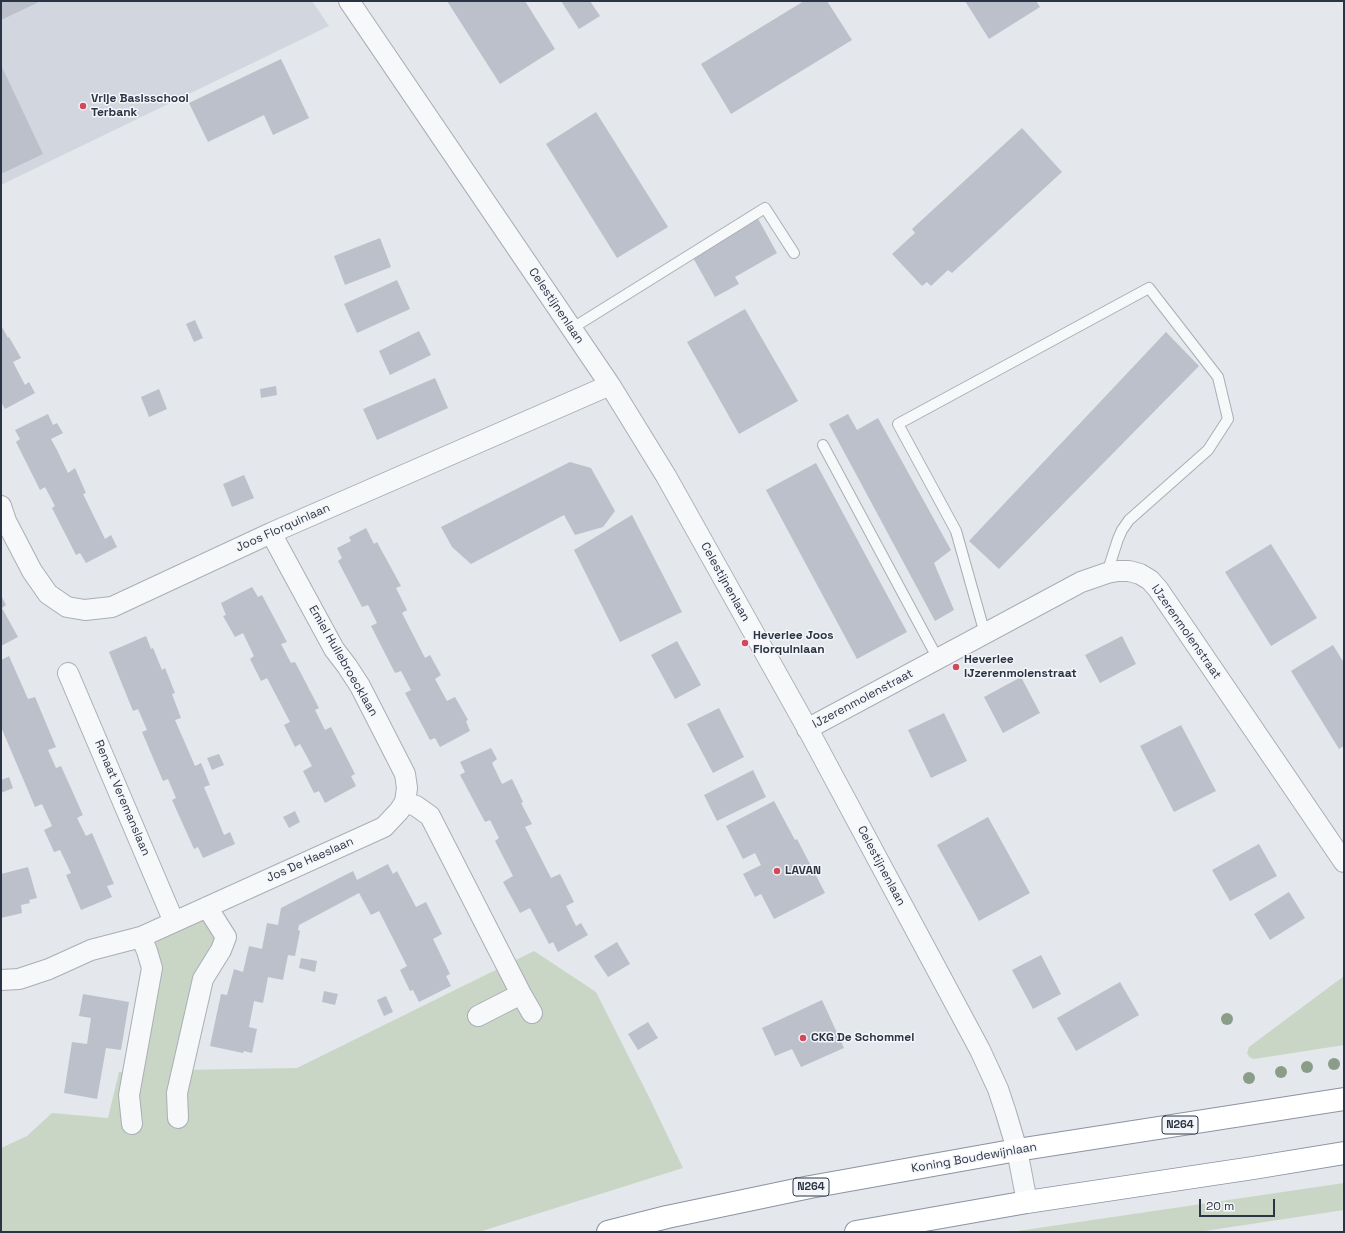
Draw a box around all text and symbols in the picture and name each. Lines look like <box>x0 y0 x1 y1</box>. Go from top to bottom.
place label: Vrije Basisschool Terbank <box>91 92 189 120</box>
marker: Vrije Basisschool Terbank <box>78 101 88 111</box>
street label: Celestijnenlaan <box>525 265 587 347</box>
street label: Joos Florquinlaan <box>234 501 332 555</box>
street label: Celestijnenlaan <box>697 540 753 624</box>
street label: IJzerenmolenstraat <box>1148 582 1224 682</box>
street label: Emiel Hullebroecklaan <box>305 603 381 719</box>
place label: Heverlee Joos Florquinlaan <box>753 629 834 657</box>
marker: Heverlee Joos Florquinlaan <box>740 638 750 648</box>
place label: Heverlee IJzerenmolenstraat <box>964 653 1077 681</box>
marker: Heverlee IJzerenmolenstraat <box>951 662 961 672</box>
street label: IJzerenmolenstraat <box>810 666 916 732</box>
street label: Renaat Veremanslaan <box>91 738 153 858</box>
street label: Celestijnenlaan <box>854 824 908 908</box>
street label: Jos De Haeslaan <box>264 834 356 886</box>
place label: LAVAN <box>785 864 821 878</box>
marker: LAVAN <box>772 866 782 876</box>
place label: CKG De Schommel <box>811 1031 914 1045</box>
marker: CKG De Schommel <box>798 1033 808 1043</box>
road number: N264 <box>1162 1116 1198 1134</box>
street label: Koning Boudewijnlaan <box>910 1140 1038 1176</box>
road number: N264 <box>793 1178 829 1196</box>
scale bar <box>1201 1191 1277 1217</box>
text: 20 m <box>1206 1198 1234 1214</box>

